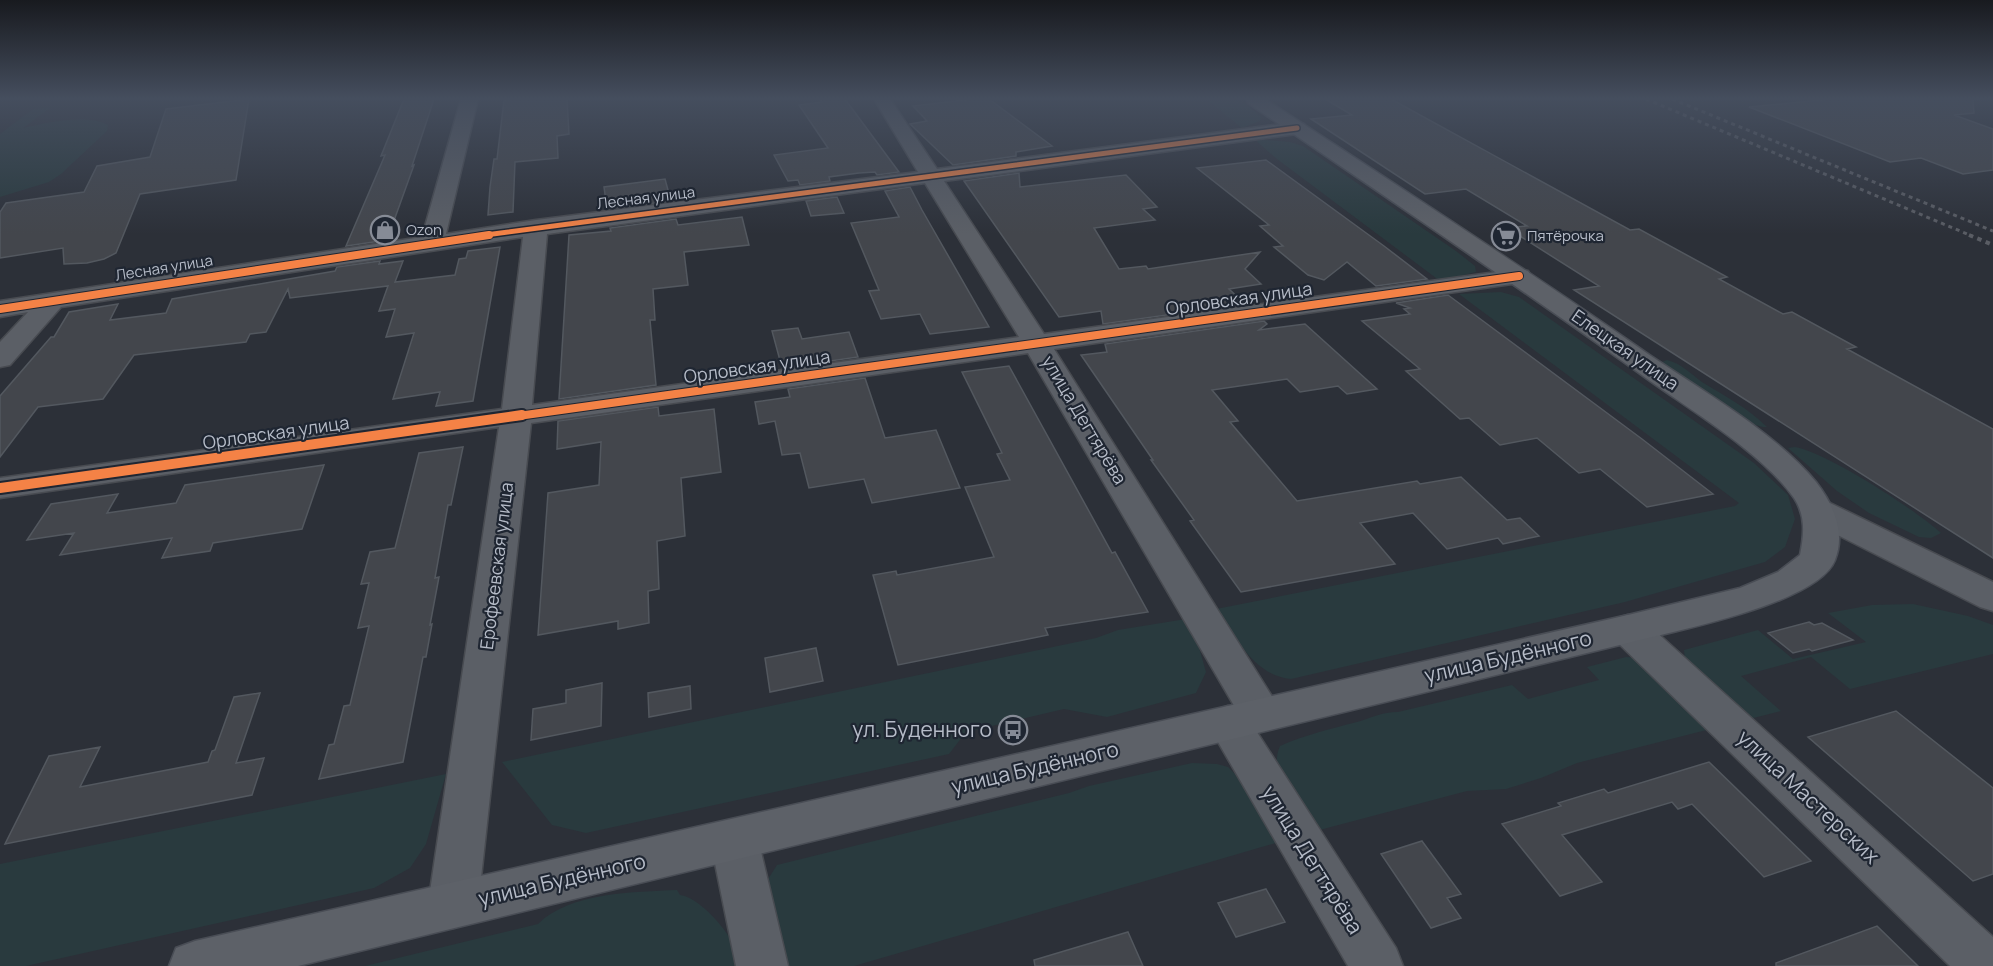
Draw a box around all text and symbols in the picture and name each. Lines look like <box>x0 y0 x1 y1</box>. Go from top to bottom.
street label: Лесная улица <box>596 181 696 214</box>
shop icon: Ozon <box>369 214 401 246</box>
place label: Ozon <box>406 219 442 240</box>
supermarket icon: Пятёрочка <box>1490 220 1522 252</box>
place label: Пятёрочка <box>1527 225 1604 246</box>
street label: Лесная улица <box>114 249 214 286</box>
street label: Орловская улица <box>1164 276 1314 320</box>
street label: Елецкая улица <box>1567 303 1684 395</box>
street label: Орловская улица <box>682 344 832 388</box>
street label: улица Дегтярёва <box>1037 351 1133 488</box>
street label: Орловская улица <box>201 410 351 454</box>
street label: Ерофеевская улица <box>474 481 518 651</box>
street label: улица Будённого <box>1421 623 1594 689</box>
bus stop icon: ул. Буденного <box>997 714 1029 746</box>
place label: ул. Буденного <box>852 715 992 743</box>
street label: улица Мастерских <box>1732 723 1886 869</box>
street label: улица Будённого <box>948 734 1121 800</box>
street label: улица Дегтярёва <box>1256 780 1370 939</box>
street label: улица Будённого <box>475 846 648 912</box>

